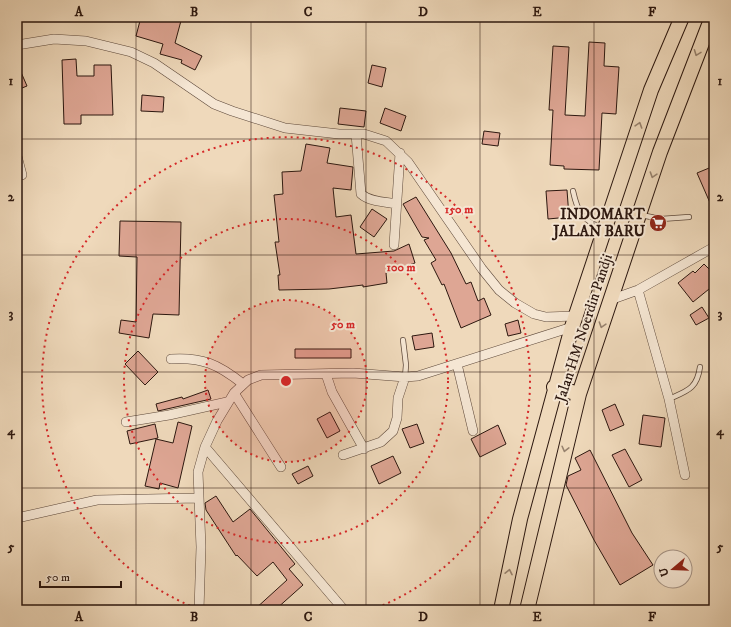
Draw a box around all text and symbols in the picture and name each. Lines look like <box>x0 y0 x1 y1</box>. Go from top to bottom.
text: A <box>74 4 84 20</box>
text: B <box>190 4 198 20</box>
text: C <box>304 4 313 20</box>
text: D <box>418 4 428 20</box>
text: E <box>532 4 542 20</box>
text: F <box>648 4 657 20</box>
one-way arrow <box>693 49 701 56</box>
text: 1 <box>9 73 14 89</box>
text: 1 <box>718 73 723 89</box>
one-way arrow <box>635 122 643 129</box>
one-way arrow <box>649 172 657 179</box>
text: 2 <box>8 189 15 205</box>
text: 2 <box>717 189 724 205</box>
text: 150 m <box>445 202 473 217</box>
place label: INDOMART JALAN BARU <box>551 205 646 241</box>
supermarket icon: INDOMART JALAN BARU <box>648 213 668 233</box>
street label: Jalan HM Noerdin Pandji <box>550 251 617 406</box>
text: 100 m <box>387 260 415 275</box>
text: 3 <box>9 306 14 322</box>
text: 3 <box>718 306 723 322</box>
text: 50 m <box>330 317 355 332</box>
one-way arrow <box>598 321 607 328</box>
centre of rings <box>279 374 293 388</box>
text: 4 <box>6 423 15 440</box>
text: 4 <box>715 423 724 440</box>
one-way arrow <box>561 446 570 453</box>
text: 5 <box>7 539 15 555</box>
text: 5 <box>716 539 724 555</box>
north arrow <box>653 549 693 589</box>
scale bar <box>40 563 121 589</box>
text: U <box>656 565 672 578</box>
one-way arrow <box>504 569 512 575</box>
text: 50 m <box>46 570 70 585</box>
text: A <box>74 609 84 625</box>
text: B <box>190 609 198 625</box>
text: C <box>304 609 313 625</box>
text: D <box>418 609 428 625</box>
text: E <box>532 609 542 625</box>
text: F <box>648 609 657 625</box>

